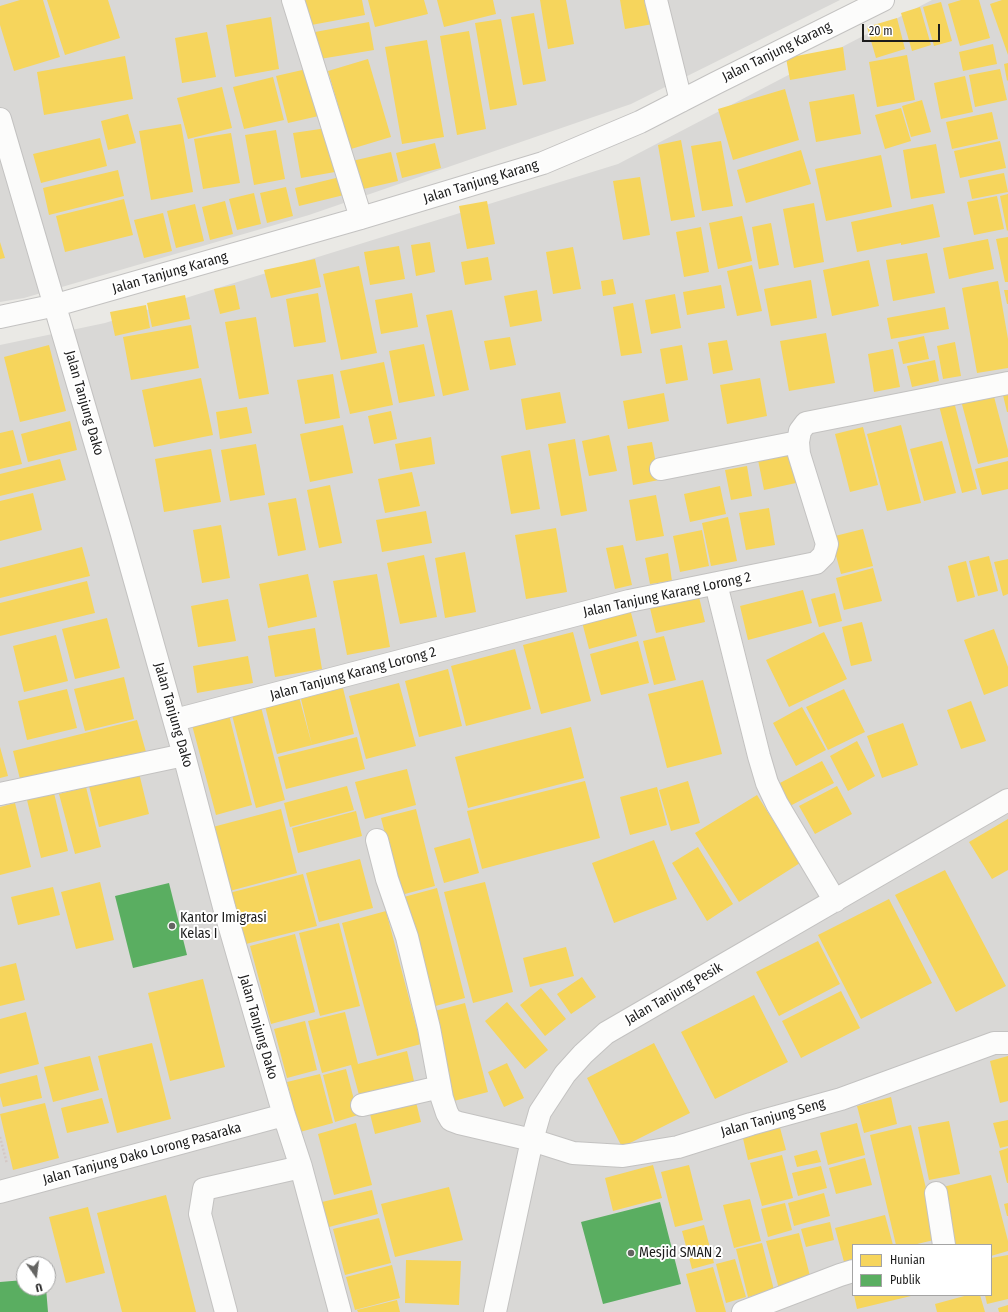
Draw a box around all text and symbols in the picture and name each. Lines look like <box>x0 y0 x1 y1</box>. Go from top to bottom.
scale bar <box>864 16 942 42</box>
street label: Jalan Tanjung Karang <box>720 18 834 86</box>
text: 20 m <box>869 24 893 38</box>
street label: Jalan Tanjung Karang <box>422 157 540 207</box>
street label: Jalan Tanjung Karang <box>110 248 230 298</box>
street label: Jalan Tanjung Dako <box>61 349 107 457</box>
street label: Jalan Tanjung Karang Lorong 2 <box>582 569 752 621</box>
street label: Jalan Tanjung Karang Lorong 2 <box>268 644 438 704</box>
street label: Jalan Tanjung Dako <box>150 661 196 769</box>
place label: Kantor Imigrasi Kelas I <box>180 910 267 942</box>
marker: Kantor Imigrasi Kelas I <box>167 921 177 931</box>
street label: Jalan Tanjung Pesik <box>622 959 726 1029</box>
street label: Jalan Tanjung Dako <box>235 973 281 1081</box>
street label: Jalan Tanjung Seng <box>719 1095 827 1141</box>
street label: Jalan Tanjung Dako Lorong Pasaraka <box>41 1119 243 1189</box>
legend <box>852 1244 992 1296</box>
place label: Mesjid SMAN 2 <box>639 1245 722 1261</box>
marker: Mesjid SMAN 2 <box>626 1248 636 1258</box>
text: Hunian <box>890 1253 925 1267</box>
north arrow <box>16 1256 56 1296</box>
text: Publik <box>890 1273 920 1287</box>
text: U <box>34 1280 43 1294</box>

